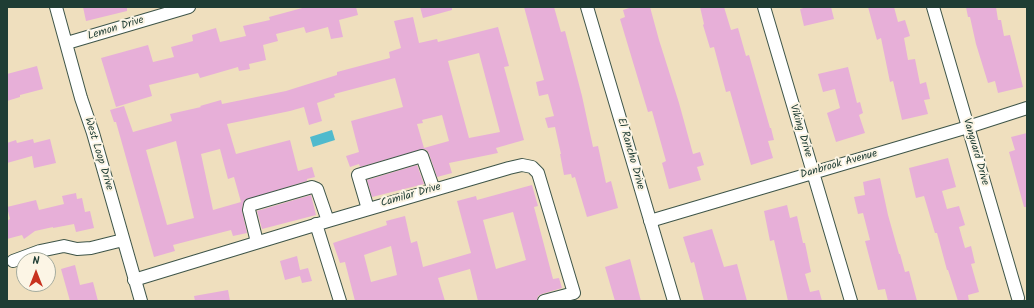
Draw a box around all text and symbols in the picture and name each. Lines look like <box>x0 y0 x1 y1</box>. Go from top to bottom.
street label: Lemon Drive <box>86 14 146 44</box>
street label: Viking Drive <box>786 103 814 159</box>
street label: West Loop Drive <box>81 116 115 192</box>
street label: El Rancho Drive <box>613 117 647 191</box>
street label: Vanguard Drive <box>959 117 991 187</box>
street label: Danbrook Avenue <box>799 148 879 182</box>
street label: Camilar Drive <box>379 181 443 211</box>
north arrow <box>16 252 56 292</box>
text: N <box>33 252 39 270</box>

